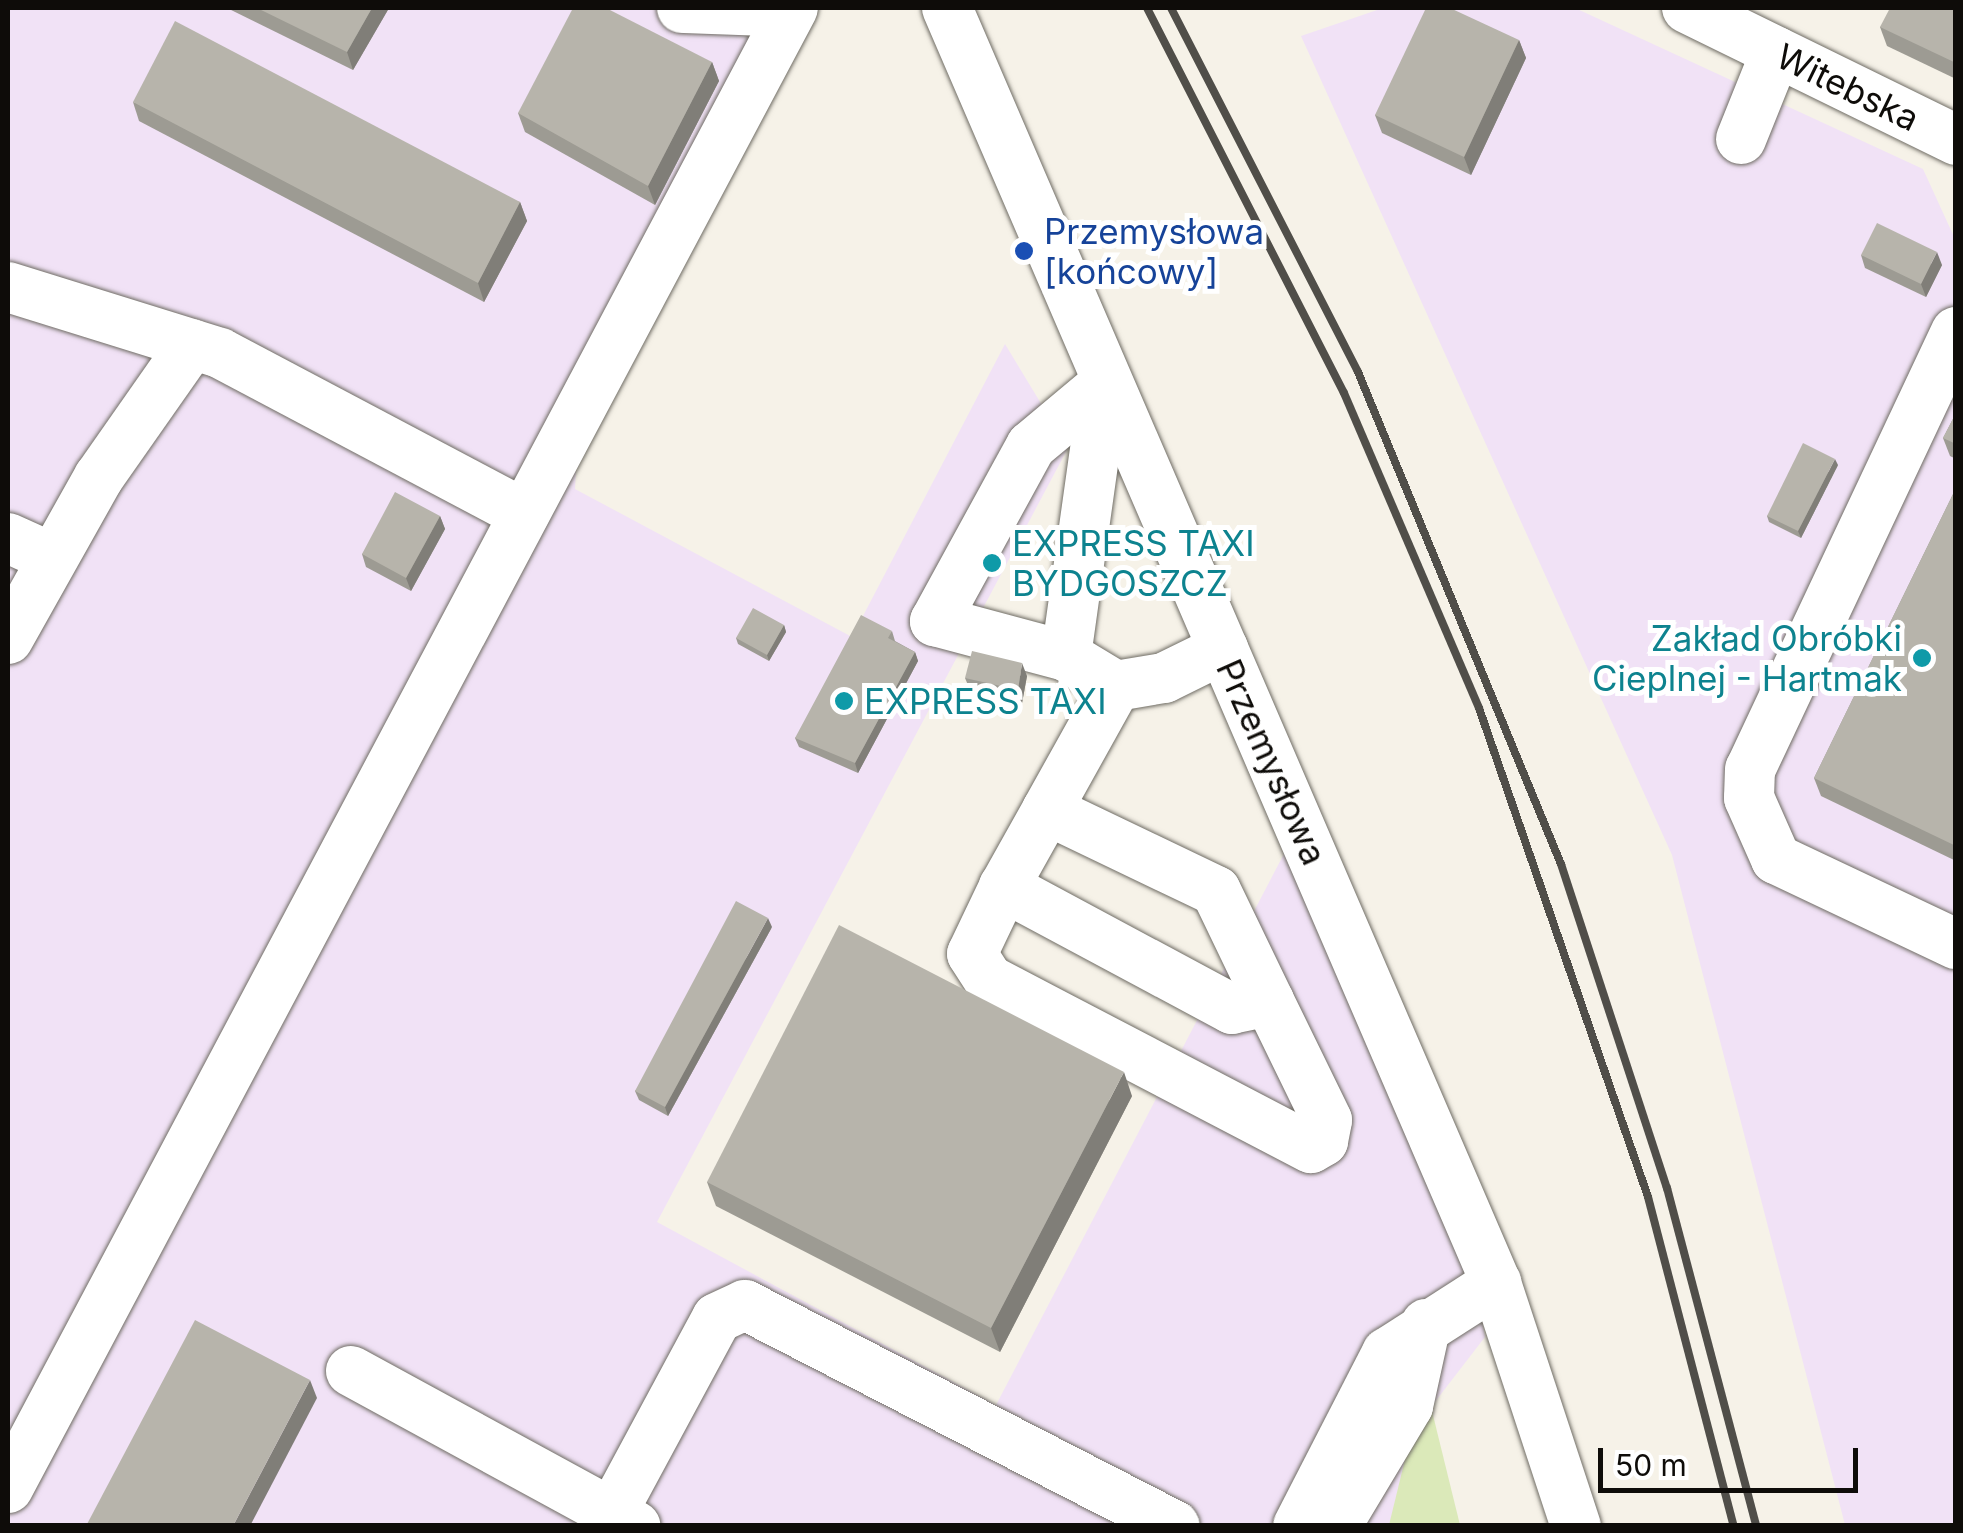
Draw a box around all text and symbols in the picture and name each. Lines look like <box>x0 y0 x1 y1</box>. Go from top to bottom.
street label: Witebska <box>1770 35 1926 139</box>
place label: Przemysłowa [końcowy] <box>1044 210 1264 292</box>
marker: Przemysłowa [końcowy] <box>1013 240 1035 262</box>
place label: EXPRESS TAXI BYDGOSZCZ <box>1012 522 1255 604</box>
marker: EXPRESS TAXI BYDGOSZCZ <box>981 552 1003 574</box>
place label: Zakład Obróbki Cieplnej - Hartmak <box>1592 617 1902 699</box>
marker: Zakład Obróbki Cieplnej - Hartmak <box>1911 647 1933 669</box>
street label: Przemysłowa <box>1208 653 1336 871</box>
place label: EXPRESS TAXI <box>864 680 1107 722</box>
marker: EXPRESS TAXI <box>833 690 855 712</box>
scale bar <box>1603 1428 1863 1490</box>
text: 50 m <box>1615 1447 1687 1483</box>

